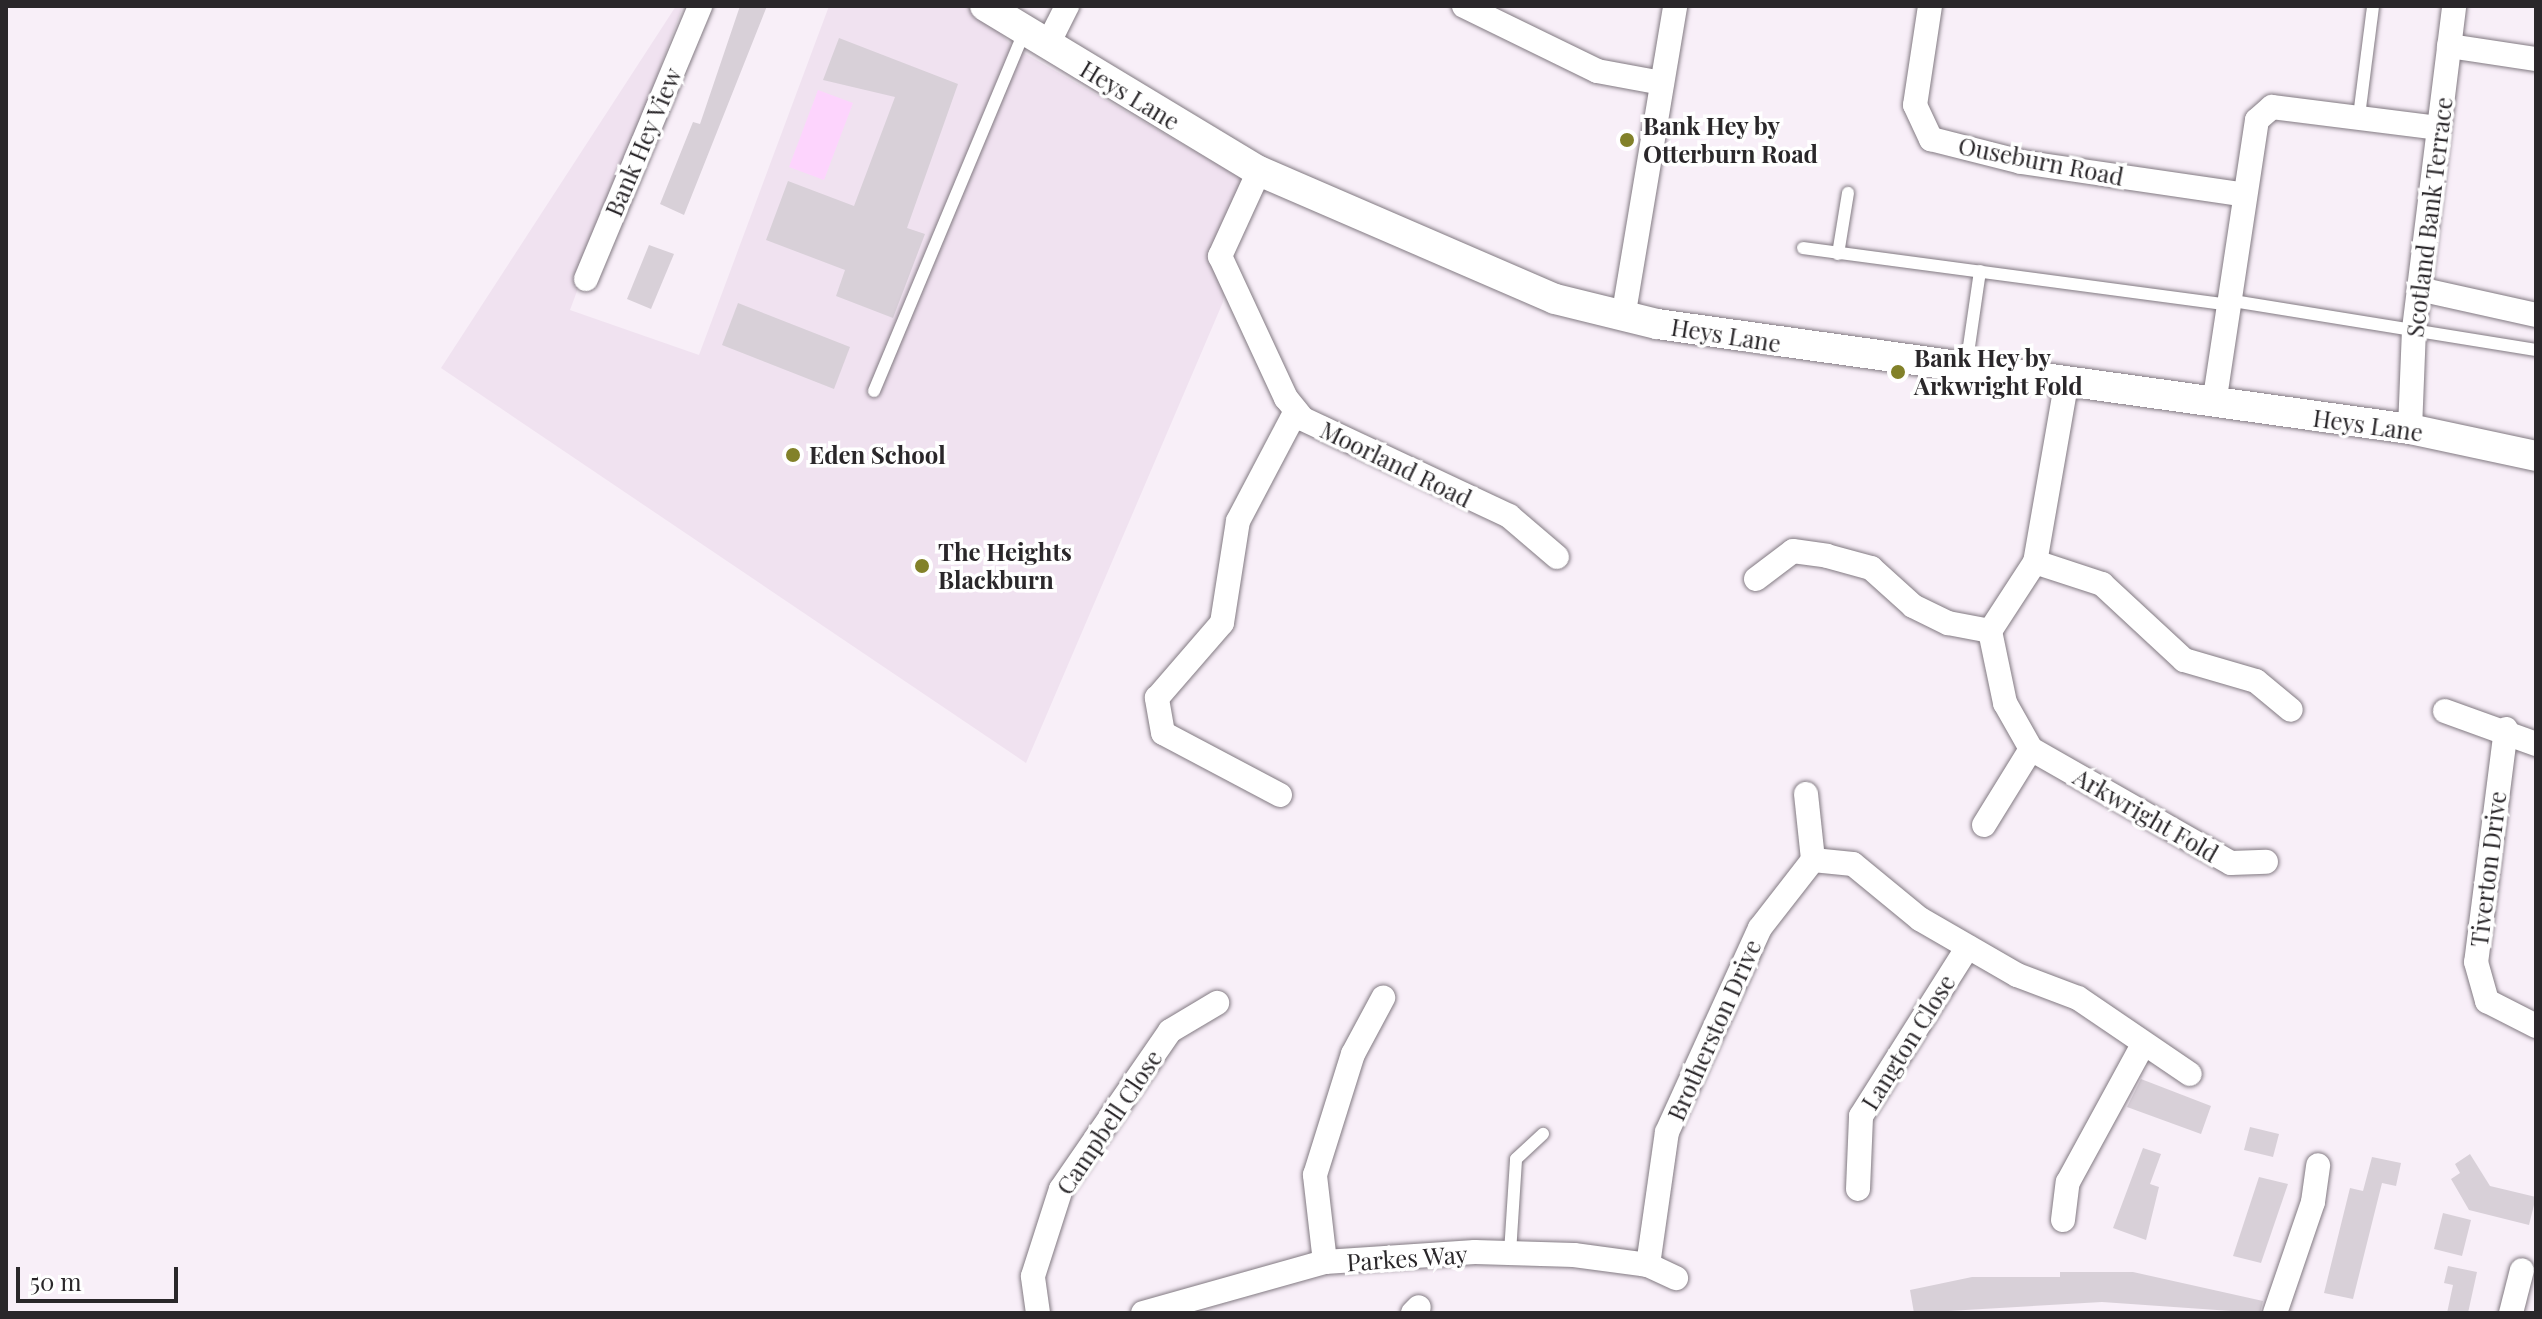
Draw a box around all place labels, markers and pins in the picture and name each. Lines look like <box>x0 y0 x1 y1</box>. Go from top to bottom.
place label: Bank Hey by Otterburn Road <box>1643 112 1818 168</box>
marker: Bank Hey by Otterburn Road <box>1618 131 1636 149</box>
place label: Bank Hey by Arkwright Fold <box>1914 344 2083 400</box>
marker: Bank Hey by Arkwright Fold <box>1889 363 1907 381</box>
place label: Eden School <box>809 441 946 469</box>
marker: Eden School <box>784 446 802 464</box>
place label: The Heights Blackburn <box>938 538 1072 594</box>
marker: The Heights Blackburn <box>913 557 931 575</box>

